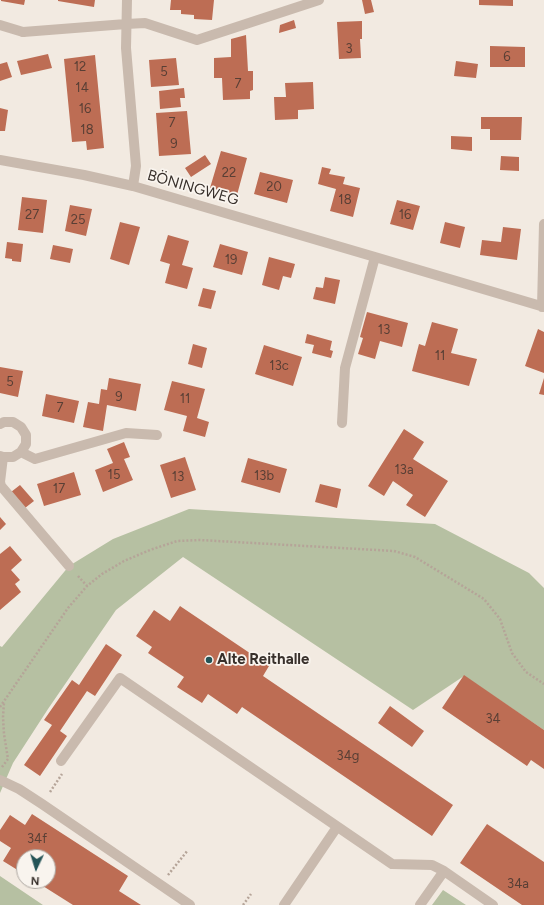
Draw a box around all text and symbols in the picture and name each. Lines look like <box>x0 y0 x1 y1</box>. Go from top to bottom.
house number: 3 <box>345 41 353 57</box>
house number: 6 <box>503 49 511 65</box>
house number: 12 <box>74 59 86 75</box>
house number: 5 <box>160 64 168 80</box>
house number: 7 <box>235 76 241 92</box>
house number: 14 <box>75 80 89 96</box>
house number: 16 <box>79 101 91 117</box>
house number: 7 <box>169 115 175 131</box>
house number: 18 <box>80 122 94 138</box>
house number: 9 <box>170 136 178 152</box>
house number: 22 <box>222 165 236 181</box>
street label: BÖNINGWEG <box>145 166 241 210</box>
house number: 20 <box>266 179 282 195</box>
house number: 18 <box>338 192 352 208</box>
house number: 27 <box>25 207 39 223</box>
house number: 16 <box>399 207 411 223</box>
house number: 25 <box>71 212 85 228</box>
house number: 19 <box>225 252 237 268</box>
house number: 13 <box>378 322 390 338</box>
house number: 11 <box>435 348 445 364</box>
house number: 13c <box>269 358 289 374</box>
house number: 5 <box>6 374 14 390</box>
house number: 9 <box>115 389 123 405</box>
house number: 11 <box>180 391 190 407</box>
house number: 7 <box>57 400 63 416</box>
house number: 13a <box>394 462 414 478</box>
house number: 15 <box>108 467 120 483</box>
house number: 13b <box>254 468 274 484</box>
house number: 13 <box>172 469 184 485</box>
house number: 17 <box>53 481 65 497</box>
place label: Alte Reithalle <box>217 651 309 669</box>
marker: Alte Reithalle <box>204 655 214 665</box>
house number: 34 <box>485 711 501 727</box>
house number: 34g <box>337 748 359 764</box>
house number: 34f <box>27 831 47 847</box>
north arrow <box>16 849 56 889</box>
text: N <box>31 874 40 887</box>
house number: 34a <box>507 876 529 892</box>

